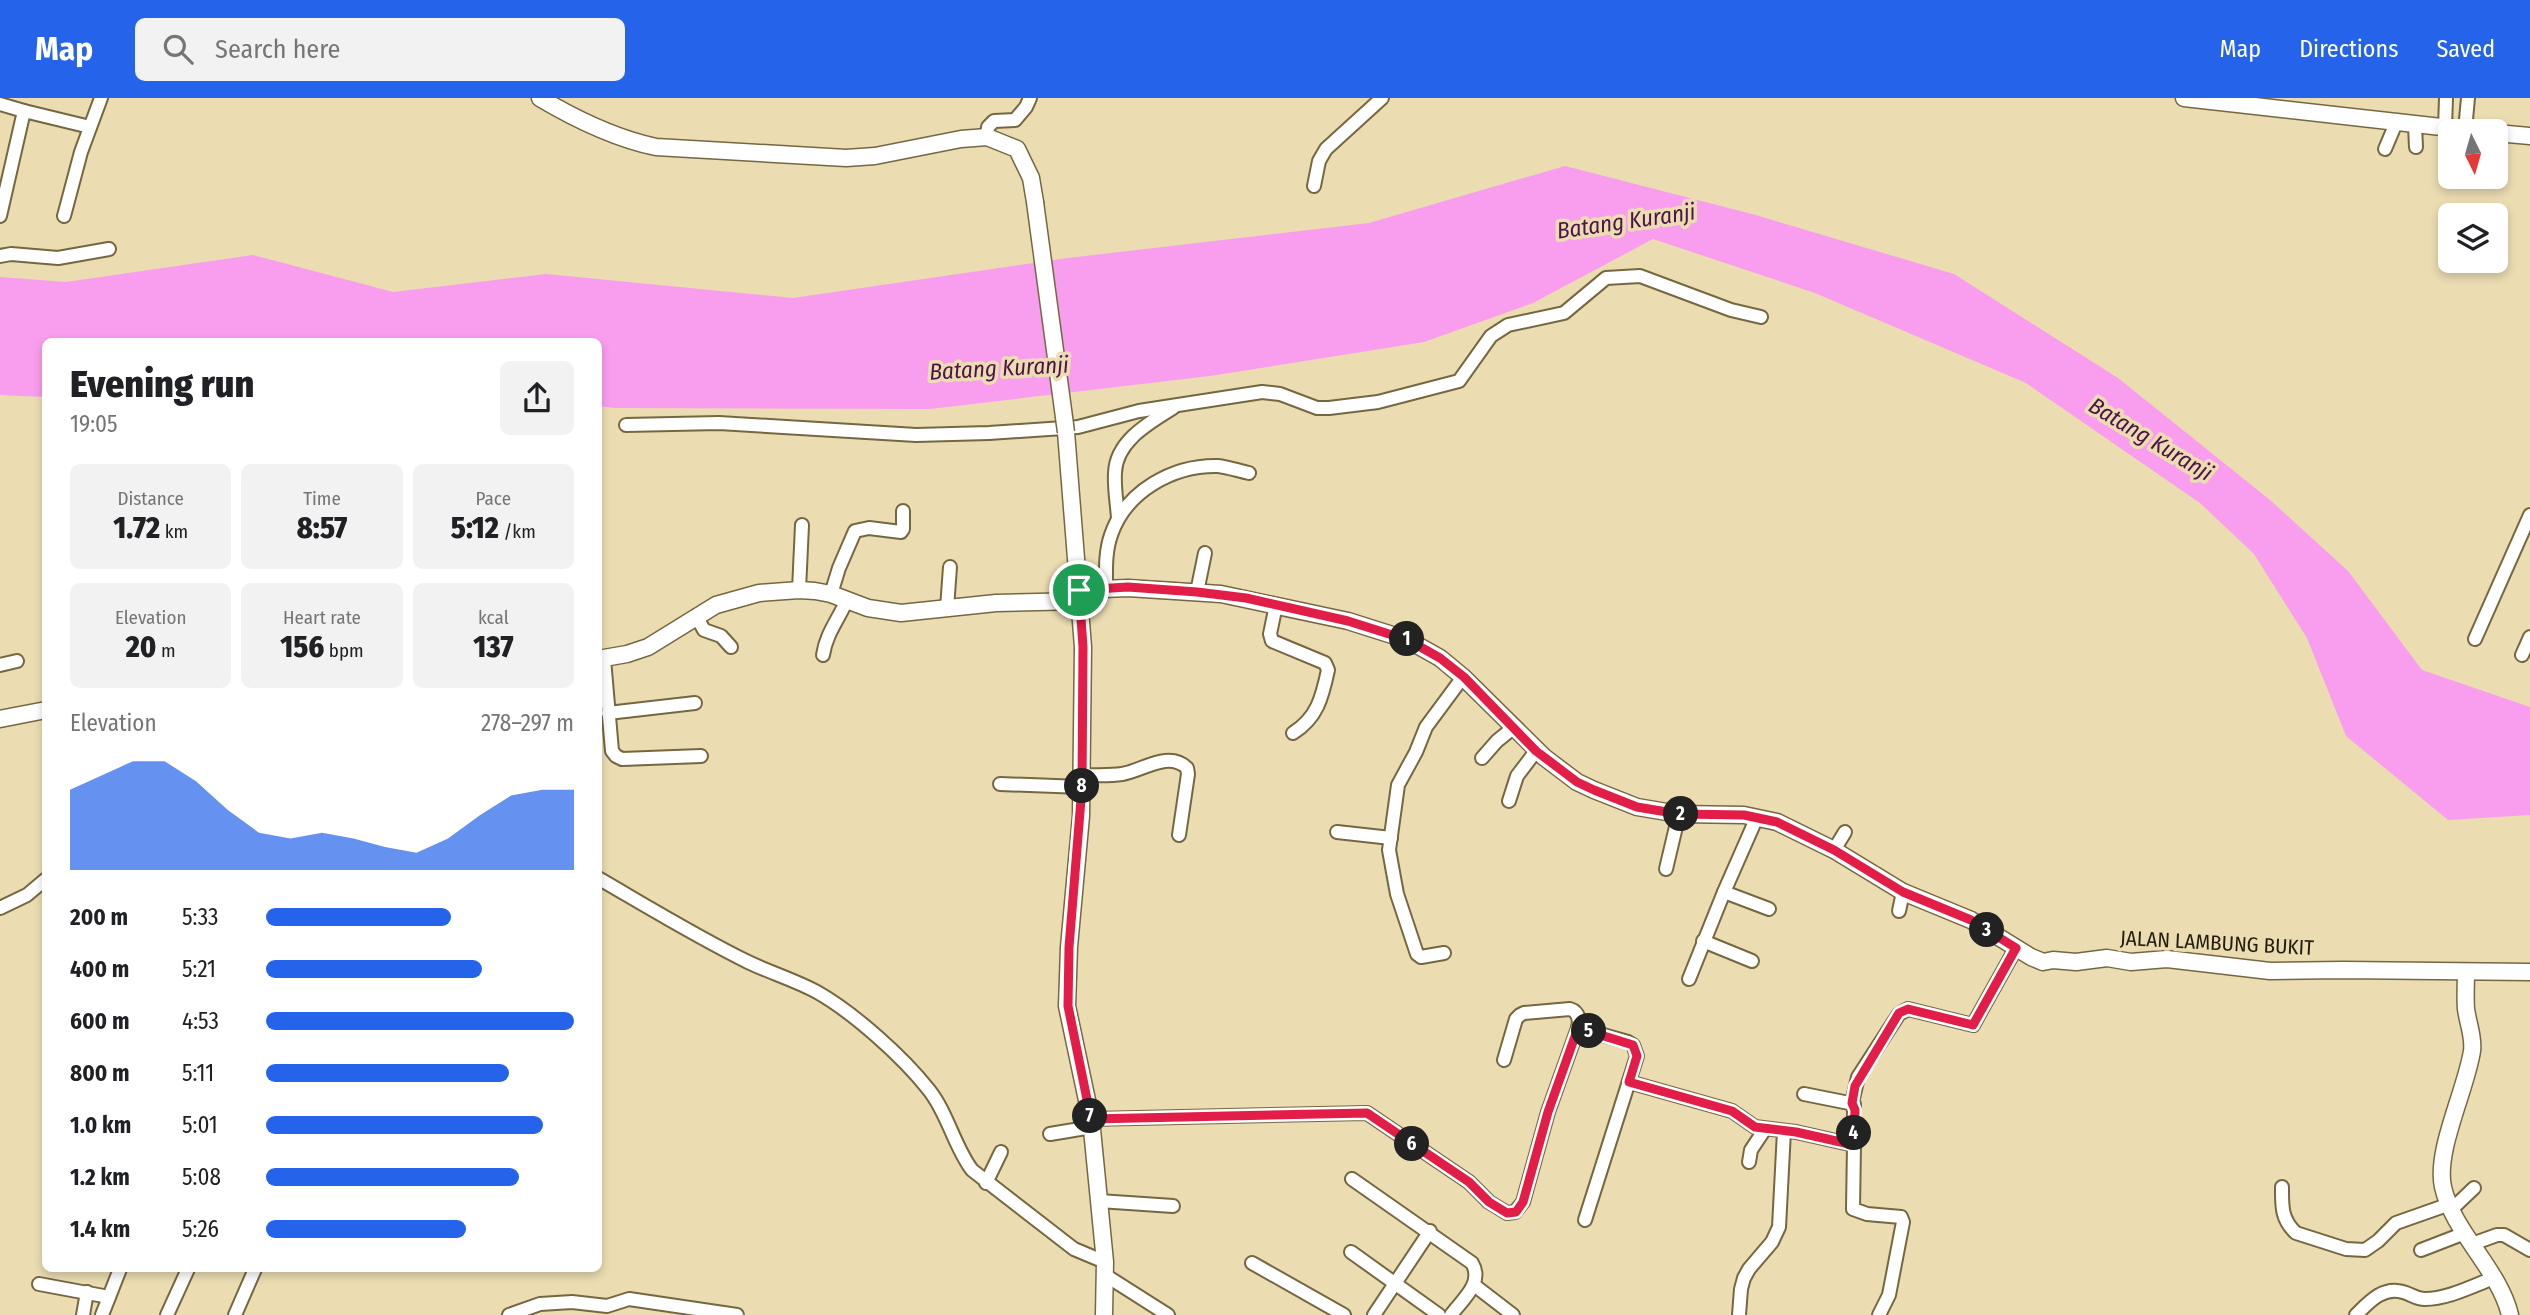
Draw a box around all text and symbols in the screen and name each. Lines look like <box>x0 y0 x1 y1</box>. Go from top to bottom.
search box <box>135 18 625 81</box>
text: Map <box>35 29 93 69</box>
icon: search <box>159 30 197 68</box>
text: Search here <box>215 34 340 65</box>
text: Map <box>2220 35 2261 63</box>
text: Directions <box>2299 35 2398 63</box>
text: Saved <box>2436 35 2495 63</box>
north arrow <box>2438 119 2508 189</box>
map controls <box>2438 119 2508 273</box>
water label: Batang Kuranji <box>1555 197 1697 245</box>
button: layers <box>2438 203 2508 273</box>
water label: Batang Kuranji <box>929 350 1070 386</box>
text: Evening run <box>70 361 254 407</box>
button: share <box>500 361 574 435</box>
water label: Batang Kuranji <box>2084 391 2218 487</box>
text: 19:05 <box>70 410 118 438</box>
text: Distance <box>117 487 184 510</box>
text: Time <box>303 487 341 510</box>
text: Pace <box>476 487 511 510</box>
text: 1.72 <box>113 510 160 546</box>
text: 8:57 <box>297 510 347 546</box>
text: 5:12 <box>451 510 499 546</box>
text: km <box>160 520 188 543</box>
text: /km <box>499 520 536 543</box>
pin <box>1049 560 1109 620</box>
icon: arrive <box>1060 571 1098 609</box>
text: Elevation <box>115 606 186 629</box>
text: Heart rate <box>283 606 361 629</box>
text: kcal <box>478 606 509 629</box>
pin: 1 <box>1390 622 1424 656</box>
text: 1 <box>1402 627 1411 650</box>
text: 20 <box>126 629 156 665</box>
text: 156 <box>280 629 324 665</box>
text: 137 <box>473 629 513 665</box>
text: m <box>156 639 176 662</box>
text: bpm <box>324 639 364 662</box>
text: Elevation <box>70 709 157 737</box>
text: 278–297 m <box>481 709 574 737</box>
pin: 8 <box>1064 768 1100 804</box>
text: 8 <box>1076 774 1087 797</box>
pin: 2 <box>1664 796 1698 832</box>
text: 2 <box>1676 802 1685 825</box>
text: 200 m <box>70 903 128 931</box>
text: 5:33 <box>182 903 218 931</box>
pin: 3 <box>1969 912 2004 948</box>
text: 3 <box>1982 918 1991 941</box>
street label: JALAN LAMBUNG BUKIT <box>2120 925 2315 961</box>
text: 400 m <box>70 955 129 983</box>
text: 5:21 <box>182 955 216 983</box>
text: 600 m <box>70 1007 129 1035</box>
text: 4:53 <box>182 1007 219 1035</box>
pin: 5 <box>1572 1014 1606 1048</box>
text: 5 <box>1584 1019 1593 1042</box>
text: 800 m <box>70 1059 130 1087</box>
text: 5:11 <box>182 1059 214 1087</box>
pin: 7 <box>1072 1098 1108 1134</box>
text: 7 <box>1085 1104 1094 1127</box>
text: 1.0 km <box>70 1111 131 1139</box>
text: 5:01 <box>182 1111 218 1139</box>
pin: 4 <box>1836 1116 1871 1150</box>
text: 4 <box>1849 1121 1858 1144</box>
pin: 6 <box>1394 1126 1430 1162</box>
text: 6 <box>1407 1132 1416 1155</box>
text: 1.2 km <box>70 1163 130 1191</box>
text: 5:08 <box>182 1163 221 1191</box>
text: 1.4 km <box>70 1215 130 1243</box>
text: 5:26 <box>182 1215 219 1243</box>

